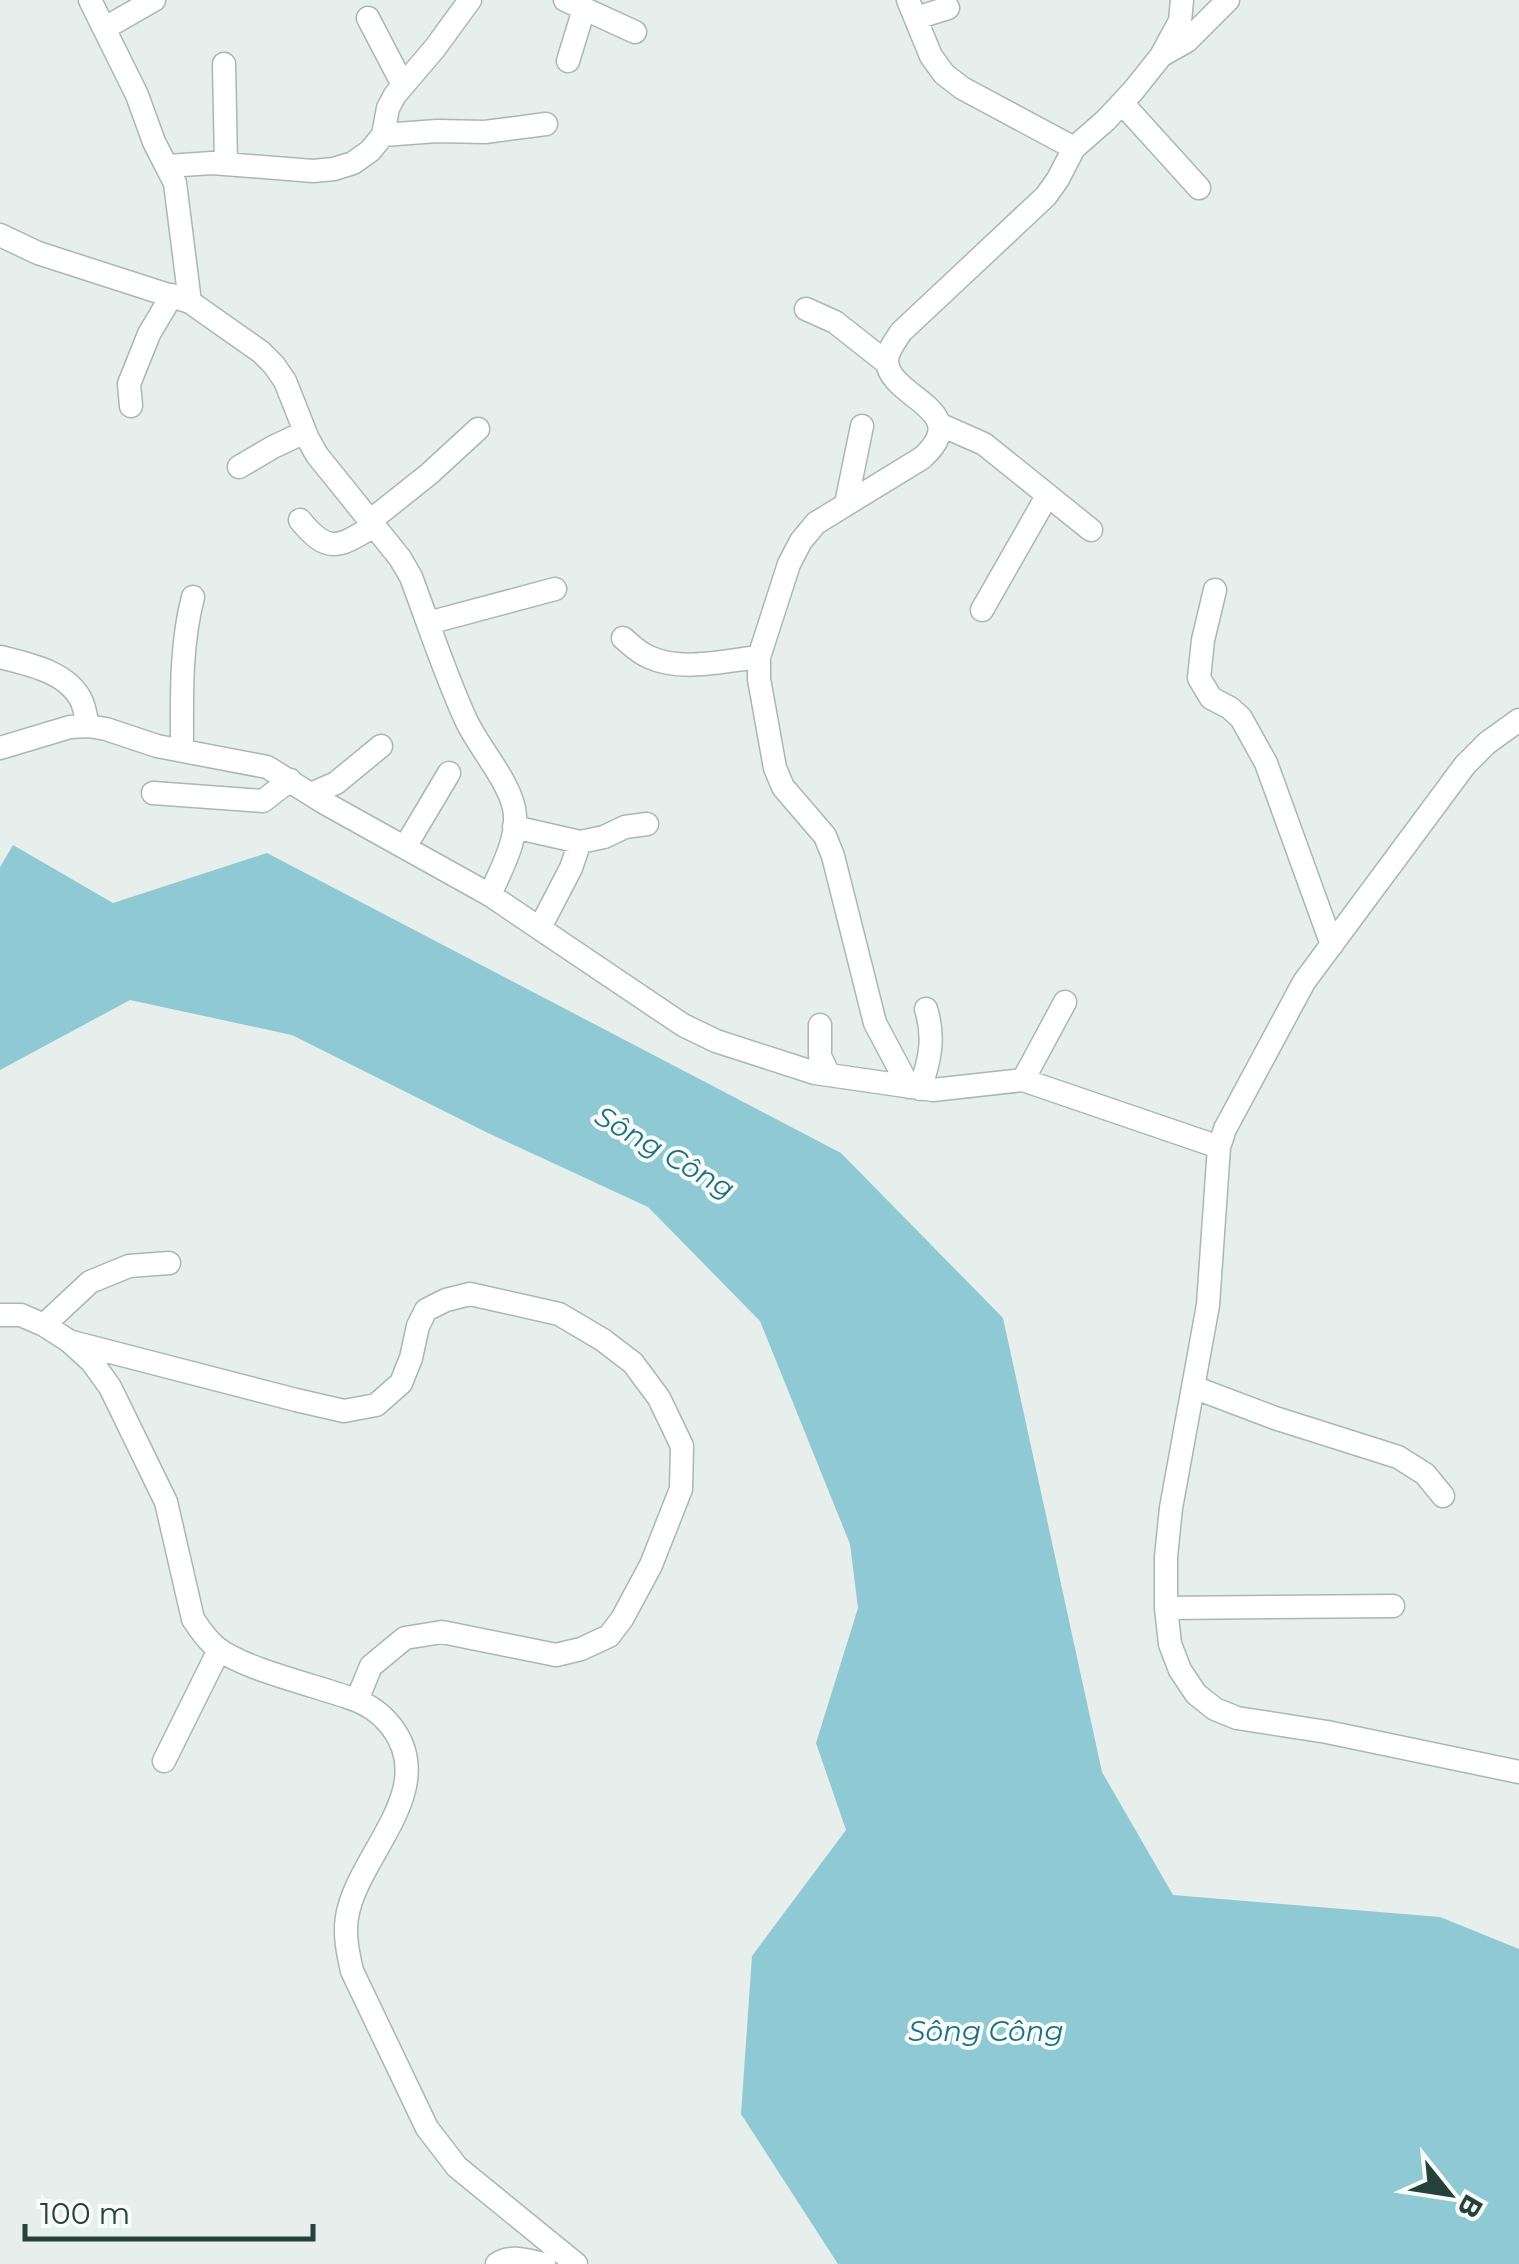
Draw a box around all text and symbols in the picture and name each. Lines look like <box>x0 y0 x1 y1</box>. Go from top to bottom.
water label: Sông Công <box>589 1098 741 1206</box>
water label: Sông Công <box>908 2014 1064 2048</box>
north arrow <box>1399 2144 1499 2244</box>
scale bar <box>25 2179 312 2241</box>
text: B <box>1451 2189 1491 2224</box>
text: 100 m <box>40 2195 130 2232</box>

